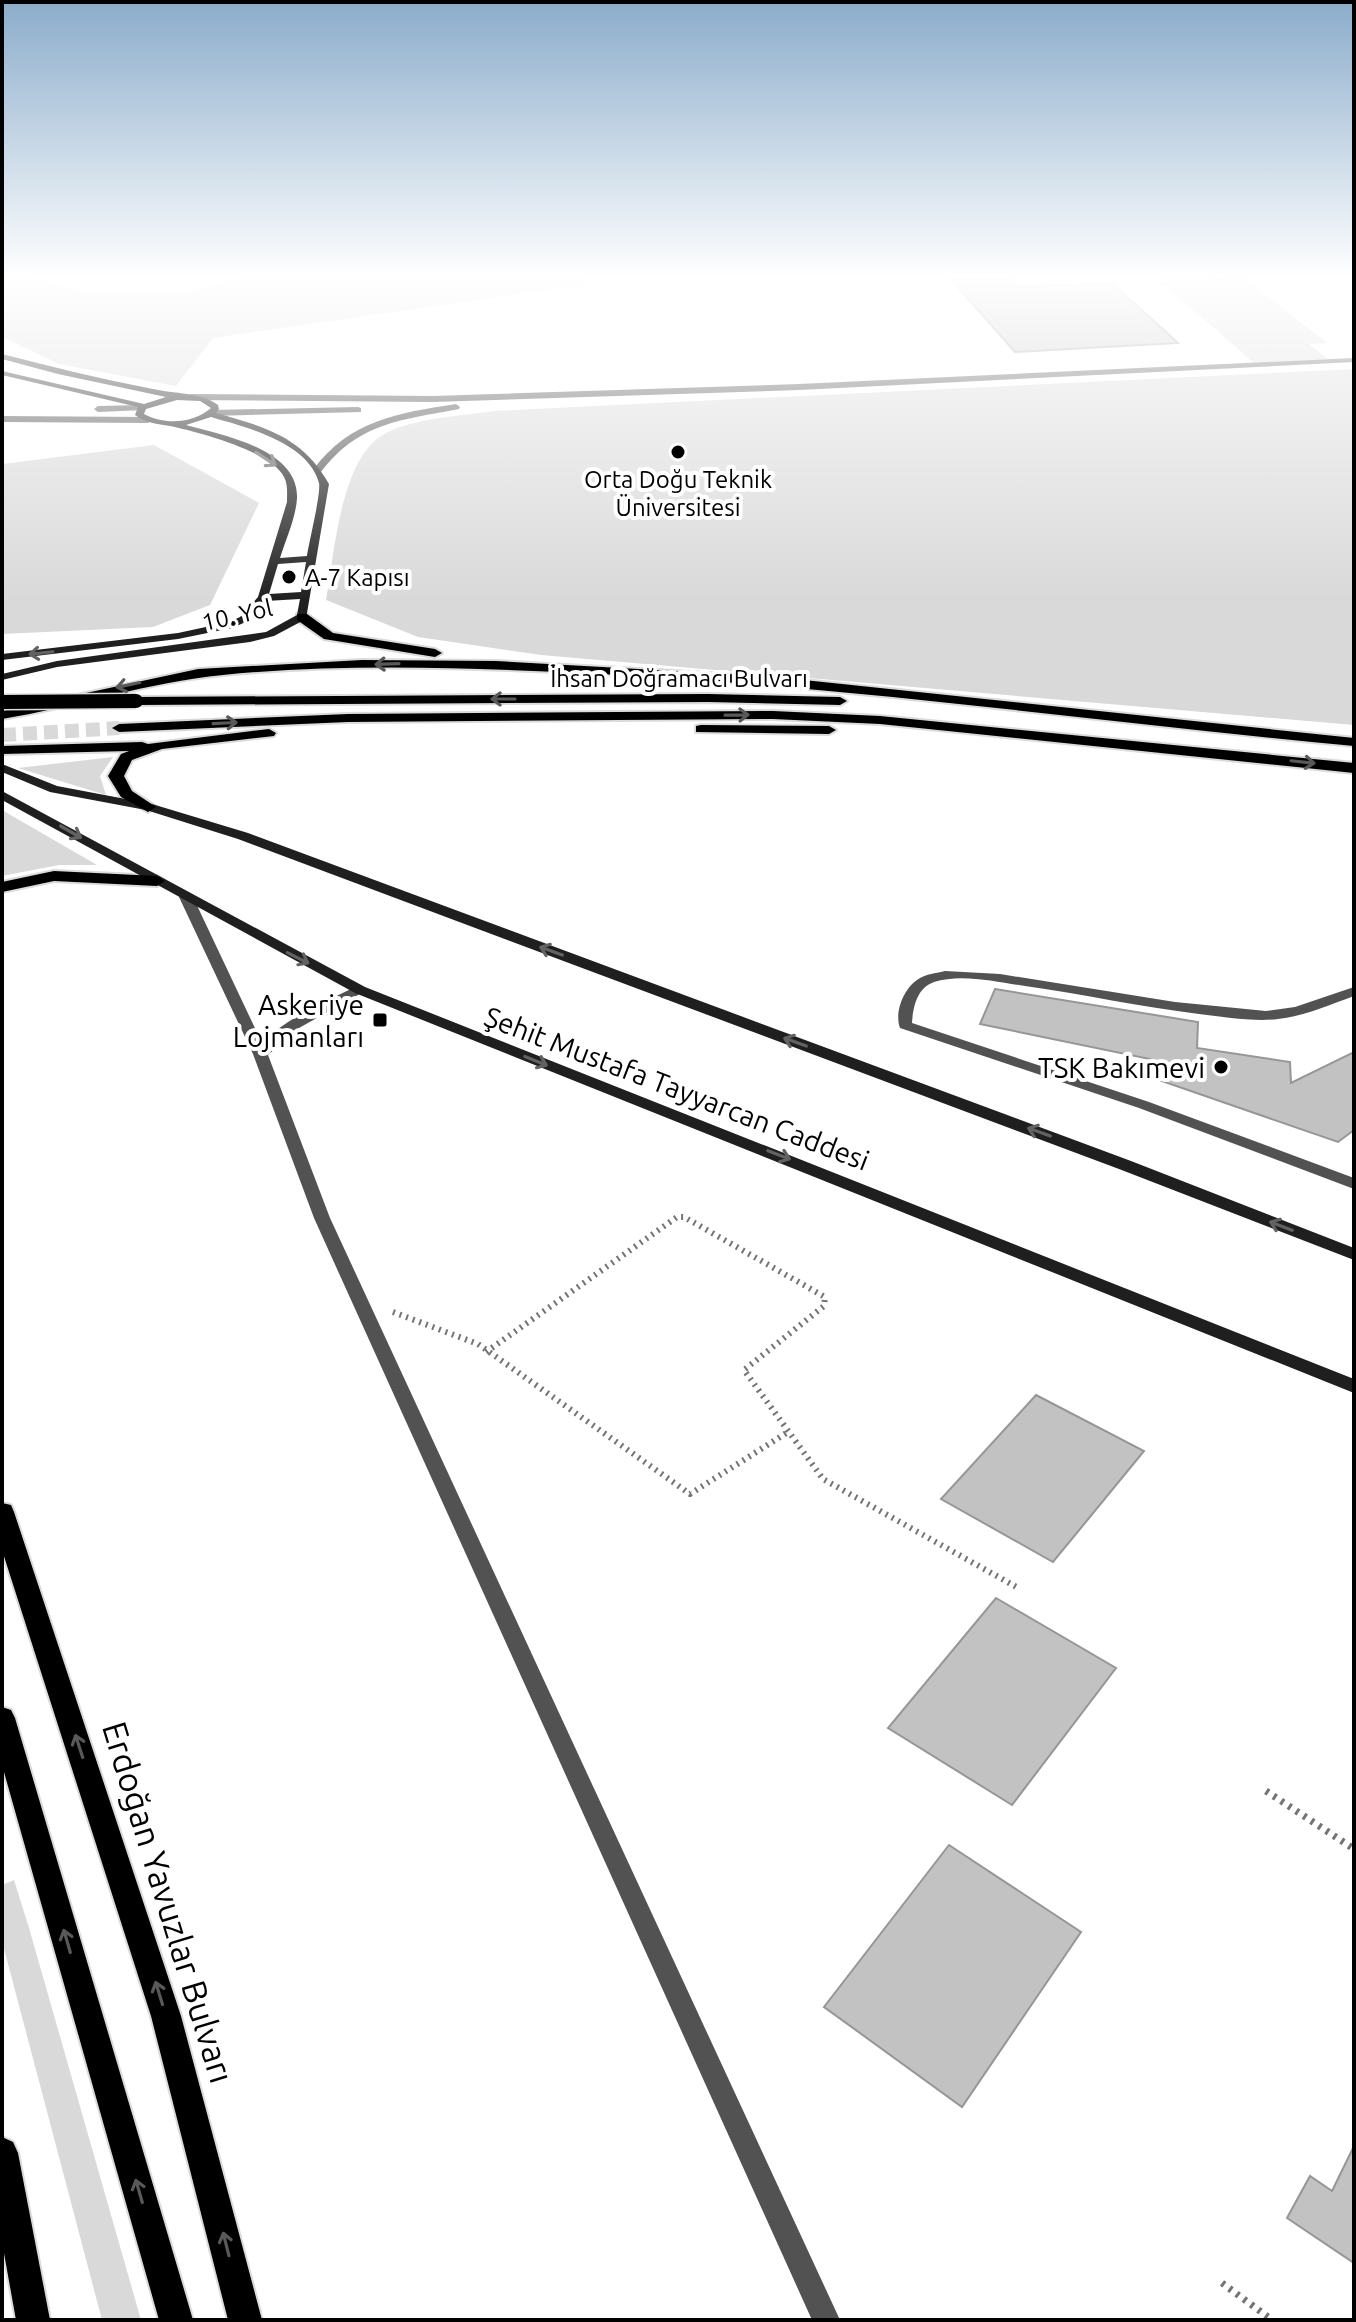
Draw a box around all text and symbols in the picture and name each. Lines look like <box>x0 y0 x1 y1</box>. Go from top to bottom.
marker: Orta Doğu Teknik Üniversitesi <box>669 443 687 461</box>
one-way arrow <box>255 451 277 468</box>
place label: Orta Doğu Teknik Üniversitesi <box>584 466 772 521</box>
place label: A-7 Kapısı <box>305 564 410 591</box>
marker: A-7 Kapısı <box>280 568 298 586</box>
street label: 10. Yol <box>199 594 275 636</box>
one-way arrow <box>29 646 55 661</box>
one-way arrow <box>374 657 401 672</box>
street label: İhsan Doğramacı Bulvarı <box>550 665 808 692</box>
one-way arrow <box>116 678 142 693</box>
one-way arrow <box>490 691 517 707</box>
one-way arrow <box>723 707 750 723</box>
one-way arrow <box>211 715 238 730</box>
one-way arrow <box>1289 755 1316 770</box>
one-way arrow <box>58 825 82 840</box>
one-way arrow <box>540 943 564 957</box>
one-way arrow <box>285 951 309 967</box>
place label: Askeriye Lojmanları <box>233 989 364 1052</box>
street label: Şehit Mustafa Tayyarcan Caddesi <box>480 1000 874 1176</box>
marker: Askeriye Lojmanları <box>371 1011 389 1029</box>
one-way arrow <box>783 1034 808 1048</box>
place label: TSK Bakımevi <box>1038 1052 1205 1083</box>
one-way arrow <box>523 1055 548 1069</box>
marker: TSK Bakımevi <box>1212 1058 1230 1076</box>
one-way arrow <box>1027 1124 1052 1139</box>
one-way arrow <box>766 1149 791 1163</box>
one-way arrow <box>1269 1218 1294 1232</box>
street label: Erdoğan Yavuzlar Bulvarı <box>96 1717 242 2087</box>
one-way arrow <box>71 1734 85 1759</box>
one-way arrow <box>59 1929 74 1955</box>
one-way arrow <box>150 1981 165 2006</box>
one-way arrow <box>131 2179 146 2205</box>
one-way arrow <box>218 2232 233 2258</box>

